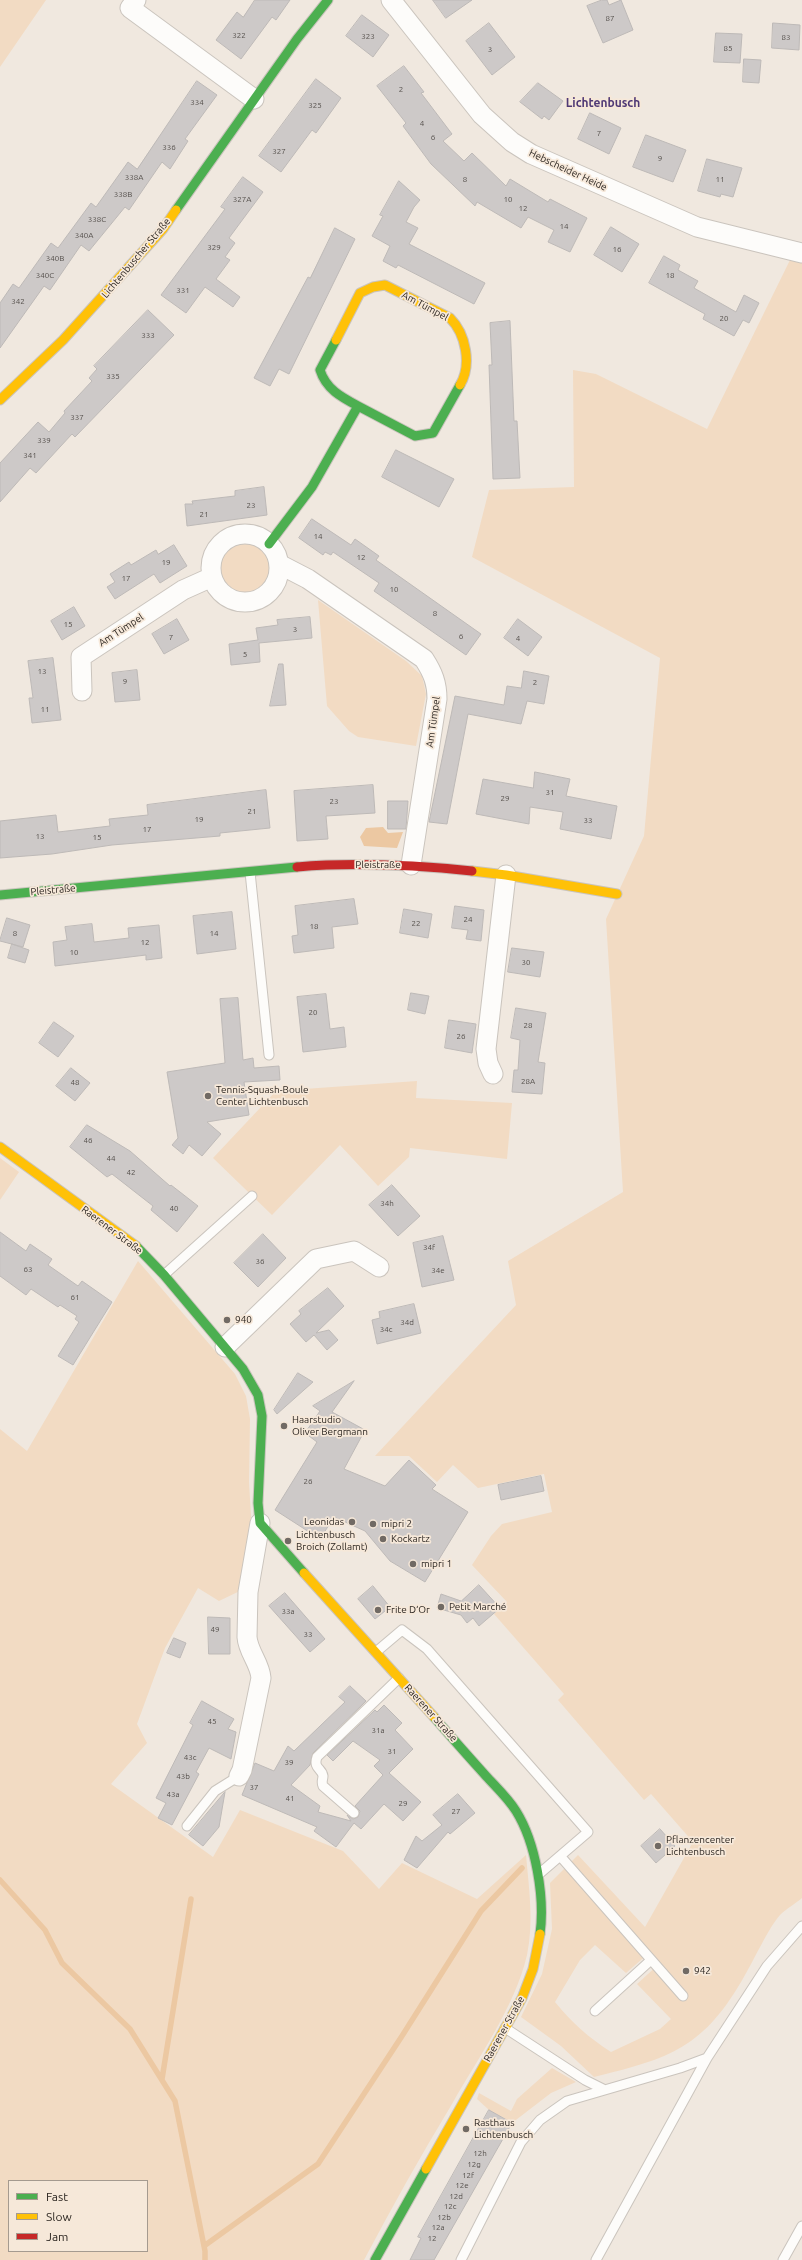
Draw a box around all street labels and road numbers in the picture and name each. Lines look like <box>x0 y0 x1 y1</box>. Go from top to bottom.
street label: Hebscheider Heide <box>527 147 609 193</box>
street label: Lichtenbuscher Straße <box>99 216 173 300</box>
street label: Am Tümpel <box>400 289 450 323</box>
street label: Am Tümpel <box>96 611 146 649</box>
street label: Am Tümpel <box>424 696 442 748</box>
street label: Pleistraße <box>355 859 401 871</box>
street label: Pleistraße <box>30 882 76 898</box>
street label: Raerener Straße <box>79 1203 145 1257</box>
street label: Raerener Straße <box>402 1682 460 1744</box>
street label: Raerener Straße <box>481 1994 527 2064</box>

